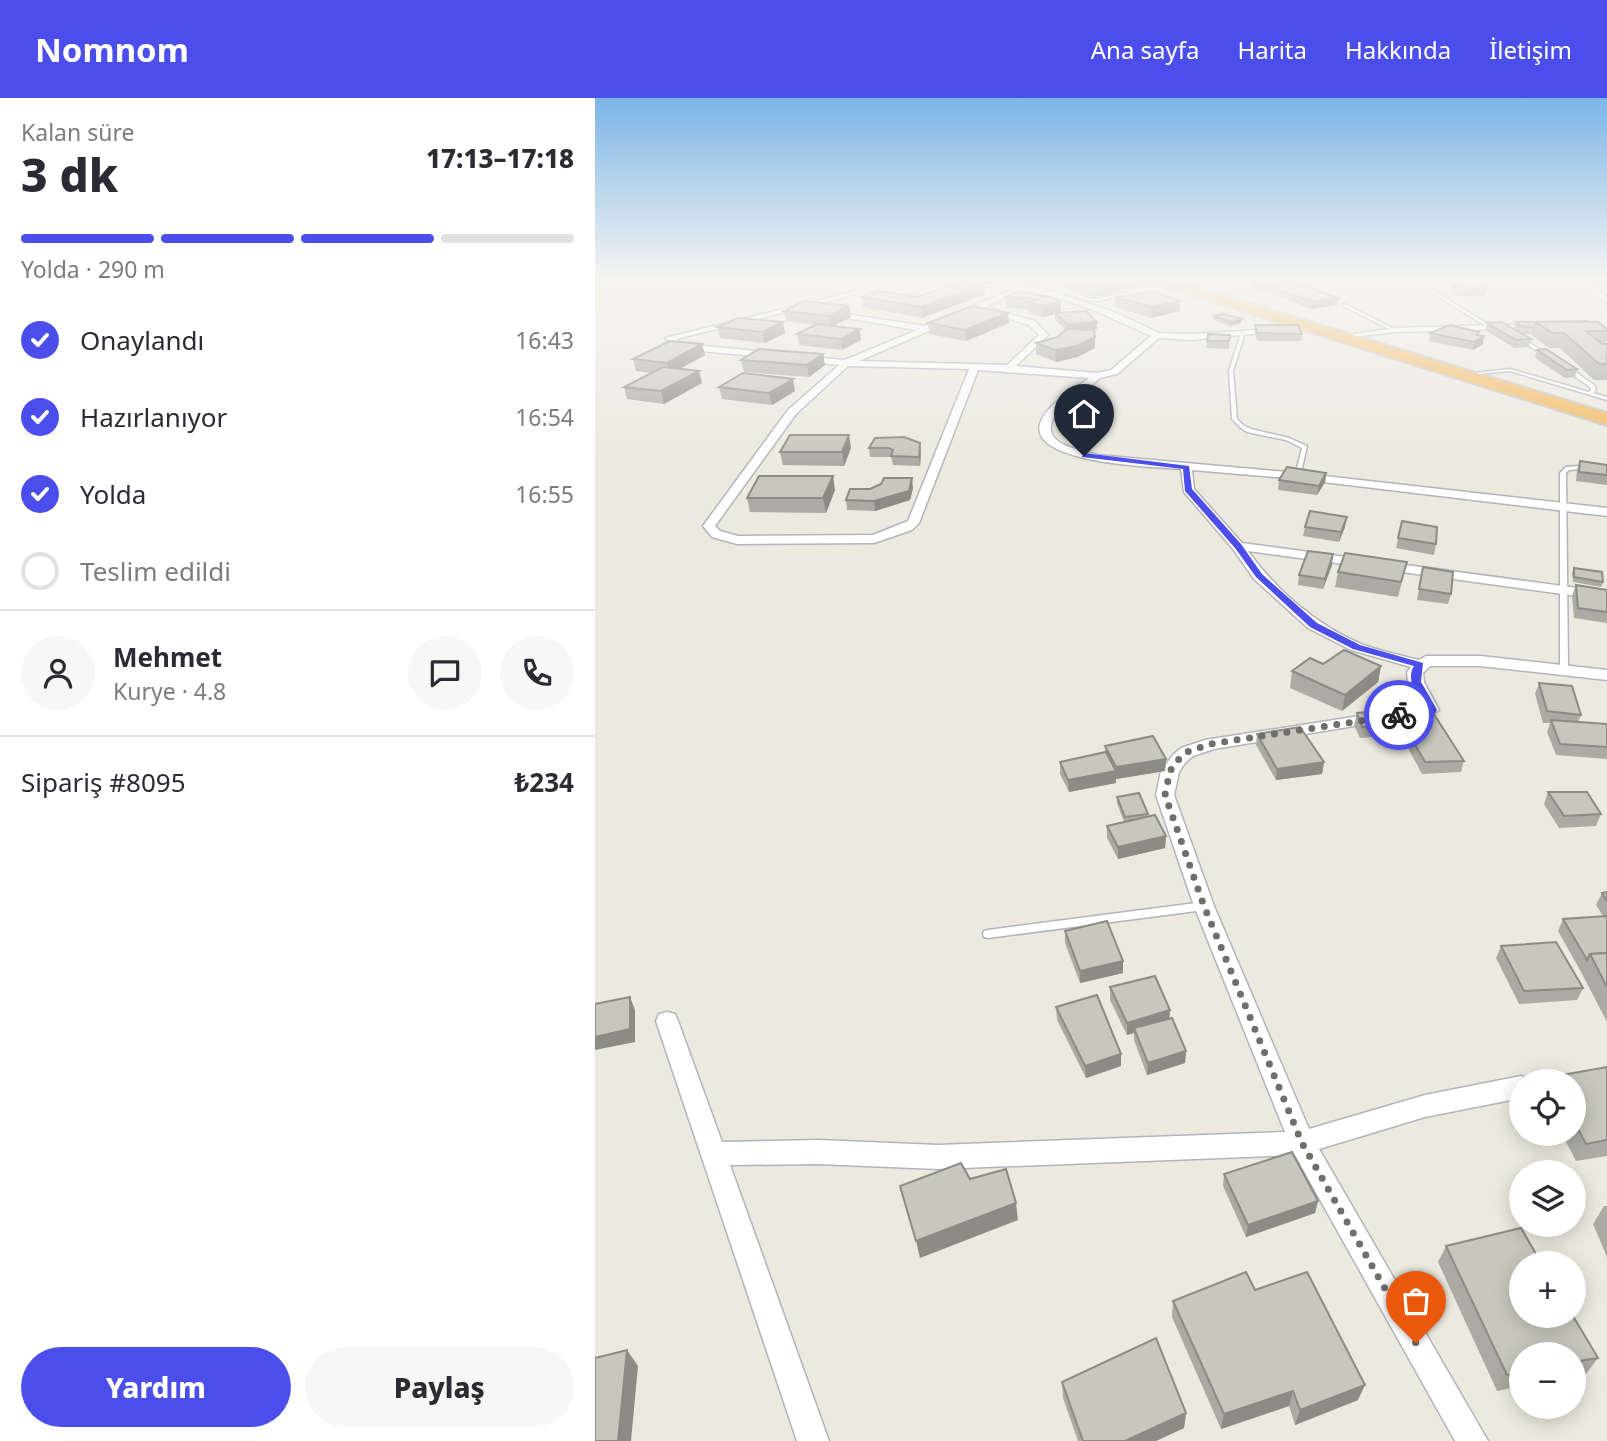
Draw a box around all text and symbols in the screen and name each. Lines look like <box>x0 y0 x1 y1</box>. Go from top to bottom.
text: Nomnom <box>35 27 189 72</box>
text: Ana sayfa <box>1091 33 1200 66</box>
text: Harita <box>1238 33 1307 66</box>
text: Hakkında <box>1345 33 1451 66</box>
text: İletişim <box>1489 33 1572 66</box>
text: Kalan süre <box>21 116 134 148</box>
text: 17:13–17:18 <box>426 140 574 176</box>
text: 3 dk <box>21 143 118 205</box>
text: Yolda · 290 m <box>21 253 165 285</box>
icon: check <box>21 321 59 359</box>
text: Onaylandı <box>80 322 204 358</box>
text: 16:43 <box>515 324 574 356</box>
pin <box>1054 384 1114 456</box>
icon: home <box>1065 395 1103 433</box>
icon: check <box>21 398 59 436</box>
text: Hazırlanıyor <box>80 399 227 435</box>
text: 16:54 <box>515 401 574 433</box>
icon: check <box>21 475 59 513</box>
text: Yolda <box>80 476 146 512</box>
text: 16:55 <box>515 478 574 510</box>
text: Teslim edildi <box>80 553 231 589</box>
button: person <box>21 636 95 710</box>
button: chat <box>408 636 482 710</box>
button: phone <box>500 636 574 710</box>
text: Mehmet <box>113 639 222 675</box>
text: Kurye · 4.8 <box>113 675 226 707</box>
courier <box>1364 680 1434 750</box>
icon: bike <box>1380 696 1418 734</box>
text: Sipariş #8095 <box>21 764 186 800</box>
text: ₺234 <box>515 764 574 800</box>
map controls <box>1509 1069 1586 1419</box>
button: locate <box>1509 1069 1586 1146</box>
button: layers <box>1509 1160 1586 1237</box>
button: + <box>1509 1251 1586 1328</box>
pin <box>1386 1271 1446 1343</box>
icon: bag <box>1397 1282 1435 1320</box>
button: − <box>1509 1342 1586 1419</box>
button: Yardım <box>21 1347 291 1427</box>
button: Paylaş <box>305 1347 574 1427</box>

